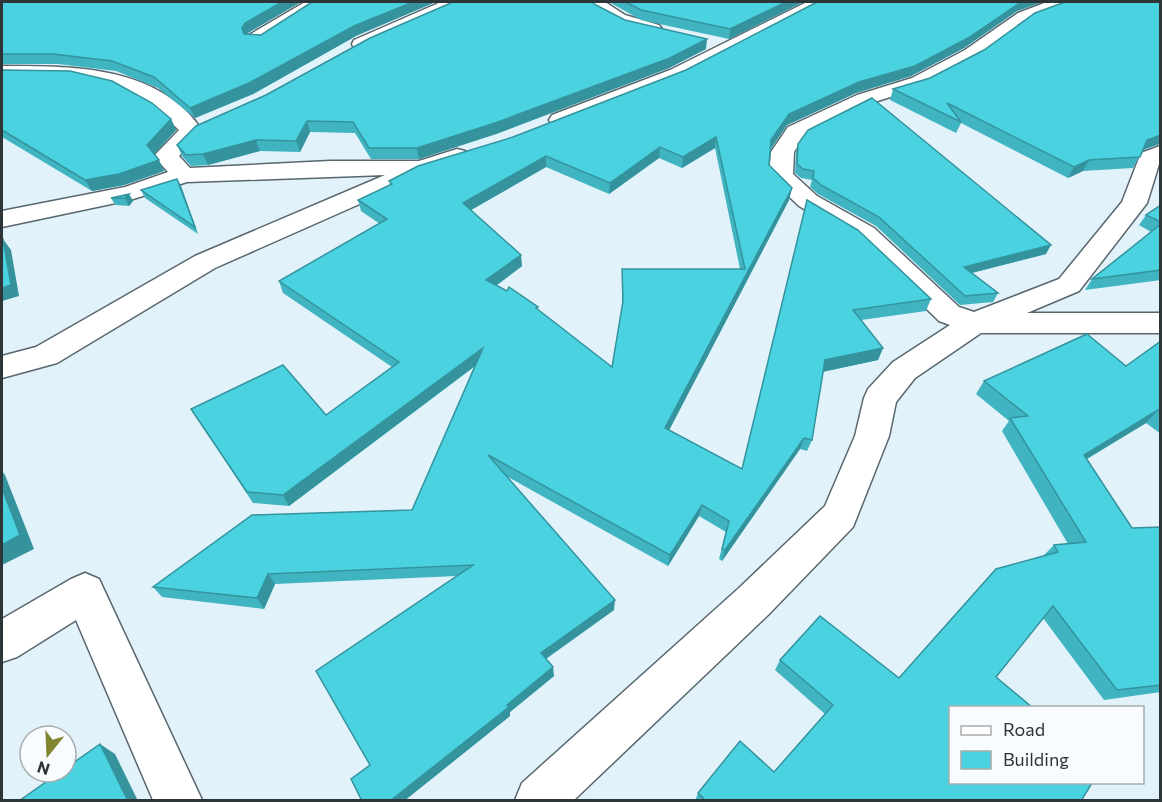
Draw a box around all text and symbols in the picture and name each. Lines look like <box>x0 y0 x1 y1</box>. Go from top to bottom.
legend <box>949 706 1144 784</box>
text: Road <box>1003 718 1045 740</box>
north arrow <box>18 724 78 784</box>
text: Building <box>1003 748 1069 770</box>
text: N <box>35 758 52 780</box>

